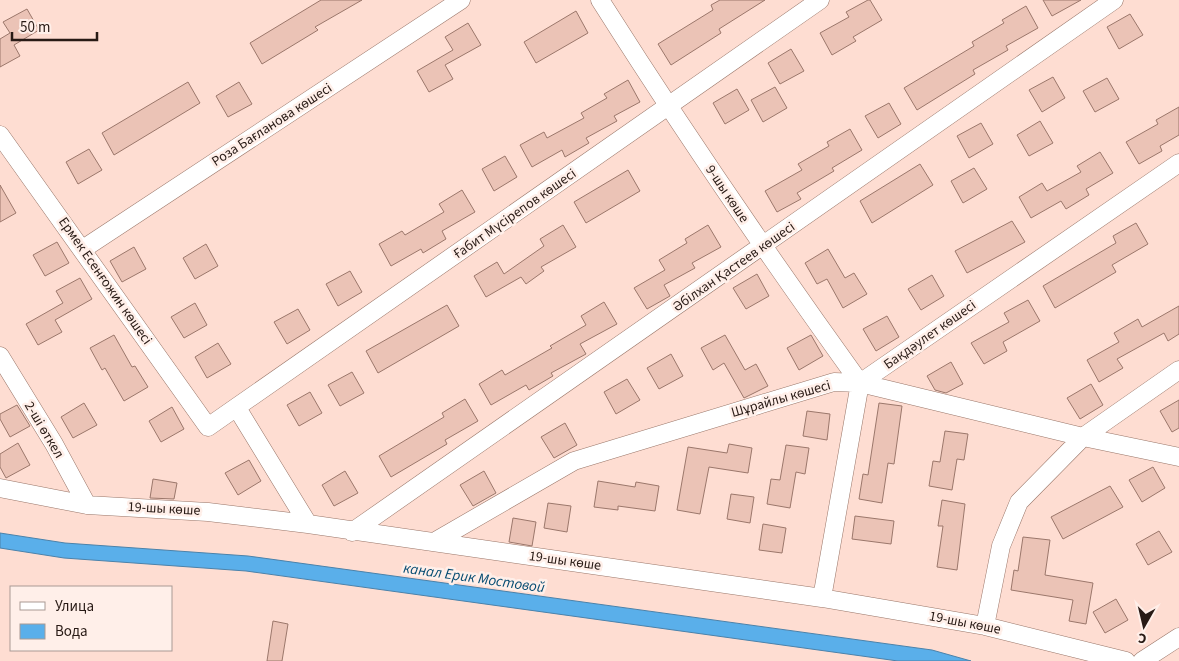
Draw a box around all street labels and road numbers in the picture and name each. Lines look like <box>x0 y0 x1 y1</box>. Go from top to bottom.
street label: Роза Бағланова көшесi <box>208 78 336 172</box>
street label: 9-шы көше <box>700 161 754 227</box>
street label: Ғабит Мүсірепов көшесi <box>450 164 580 264</box>
street label: Ермек Есенғожин көшесі <box>53 213 157 349</box>
street label: Әбілхан Қастеев көшесi <box>669 217 799 317</box>
street label: Бақдәулет көшесi <box>880 296 980 374</box>
street label: Шұрайлы көшесі <box>729 375 833 423</box>
street label: 2-шi өткел <box>19 398 69 462</box>
street label: 19-шы көше <box>127 497 201 521</box>
street label: 19-шы көше <box>528 546 602 576</box>
street label: 19-шы көше <box>927 606 1003 640</box>

